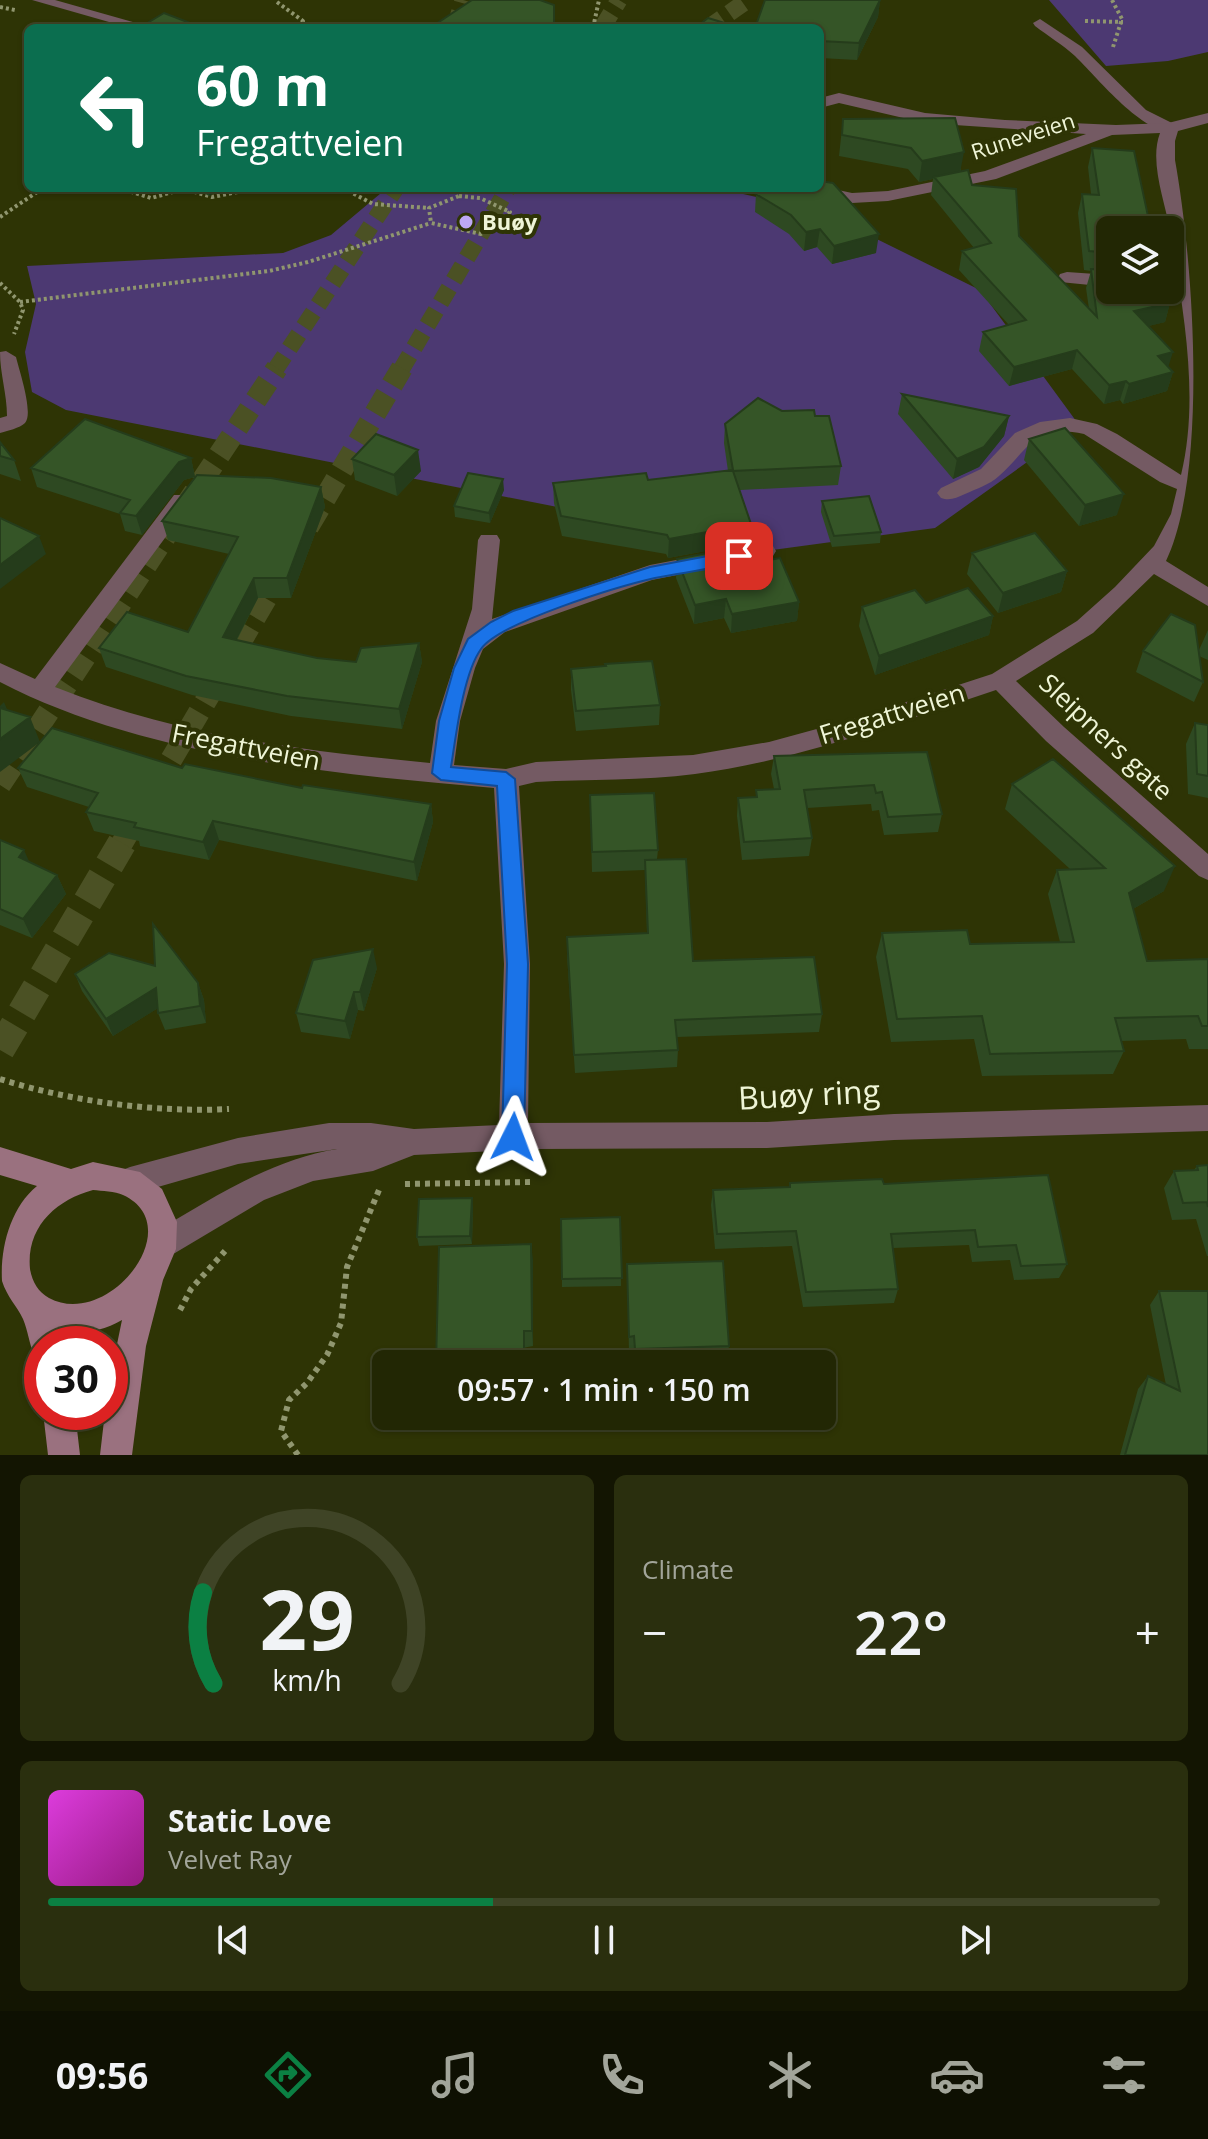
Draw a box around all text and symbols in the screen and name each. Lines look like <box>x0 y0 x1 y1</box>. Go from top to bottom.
text: 60 m <box>196 46 330 122</box>
icon: left <box>64 56 168 160</box>
street label: Runeveien <box>967 104 1079 166</box>
text: Fregattveien <box>196 118 404 167</box>
place label: Buøy <box>482 206 538 236</box>
marker: Buøy <box>457 213 475 231</box>
map controls <box>1096 216 1184 304</box>
button: layers <box>1096 216 1184 304</box>
pin <box>705 522 773 590</box>
icon: arrive <box>717 534 761 578</box>
street label: Sleipners gate <box>1032 665 1181 808</box>
street label: Fregattveien <box>815 674 969 752</box>
street label: Fregattveien <box>169 714 323 778</box>
street label: Buøy ring <box>737 1068 881 1119</box>
position arrow <box>471 1095 555 1179</box>
speed limit sign: 30 <box>24 1326 128 1430</box>
text: 09:57 · 1 min · 150 m <box>457 1369 751 1410</box>
text: Climate <box>642 1551 734 1587</box>
text: 29 <box>259 1561 355 1674</box>
text: 22° <box>854 1591 948 1673</box>
text: − <box>642 1602 667 1662</box>
text: + <box>1135 1602 1160 1662</box>
text: km/h <box>272 1660 342 1699</box>
text: Static Love <box>168 1800 331 1841</box>
text: Velvet Ray <box>168 1841 292 1877</box>
icon: previous <box>211 1918 255 1962</box>
icon: pause <box>582 1918 626 1962</box>
icon: next <box>953 1918 997 1962</box>
icon: directions <box>260 2047 316 2103</box>
icon: music <box>427 2047 483 2103</box>
icon: phone <box>594 2047 650 2103</box>
icon: climate <box>762 2047 818 2103</box>
icon: car <box>929 2047 985 2103</box>
icon: filters <box>1096 2047 1152 2103</box>
text: 09:56 <box>56 2051 148 2100</box>

